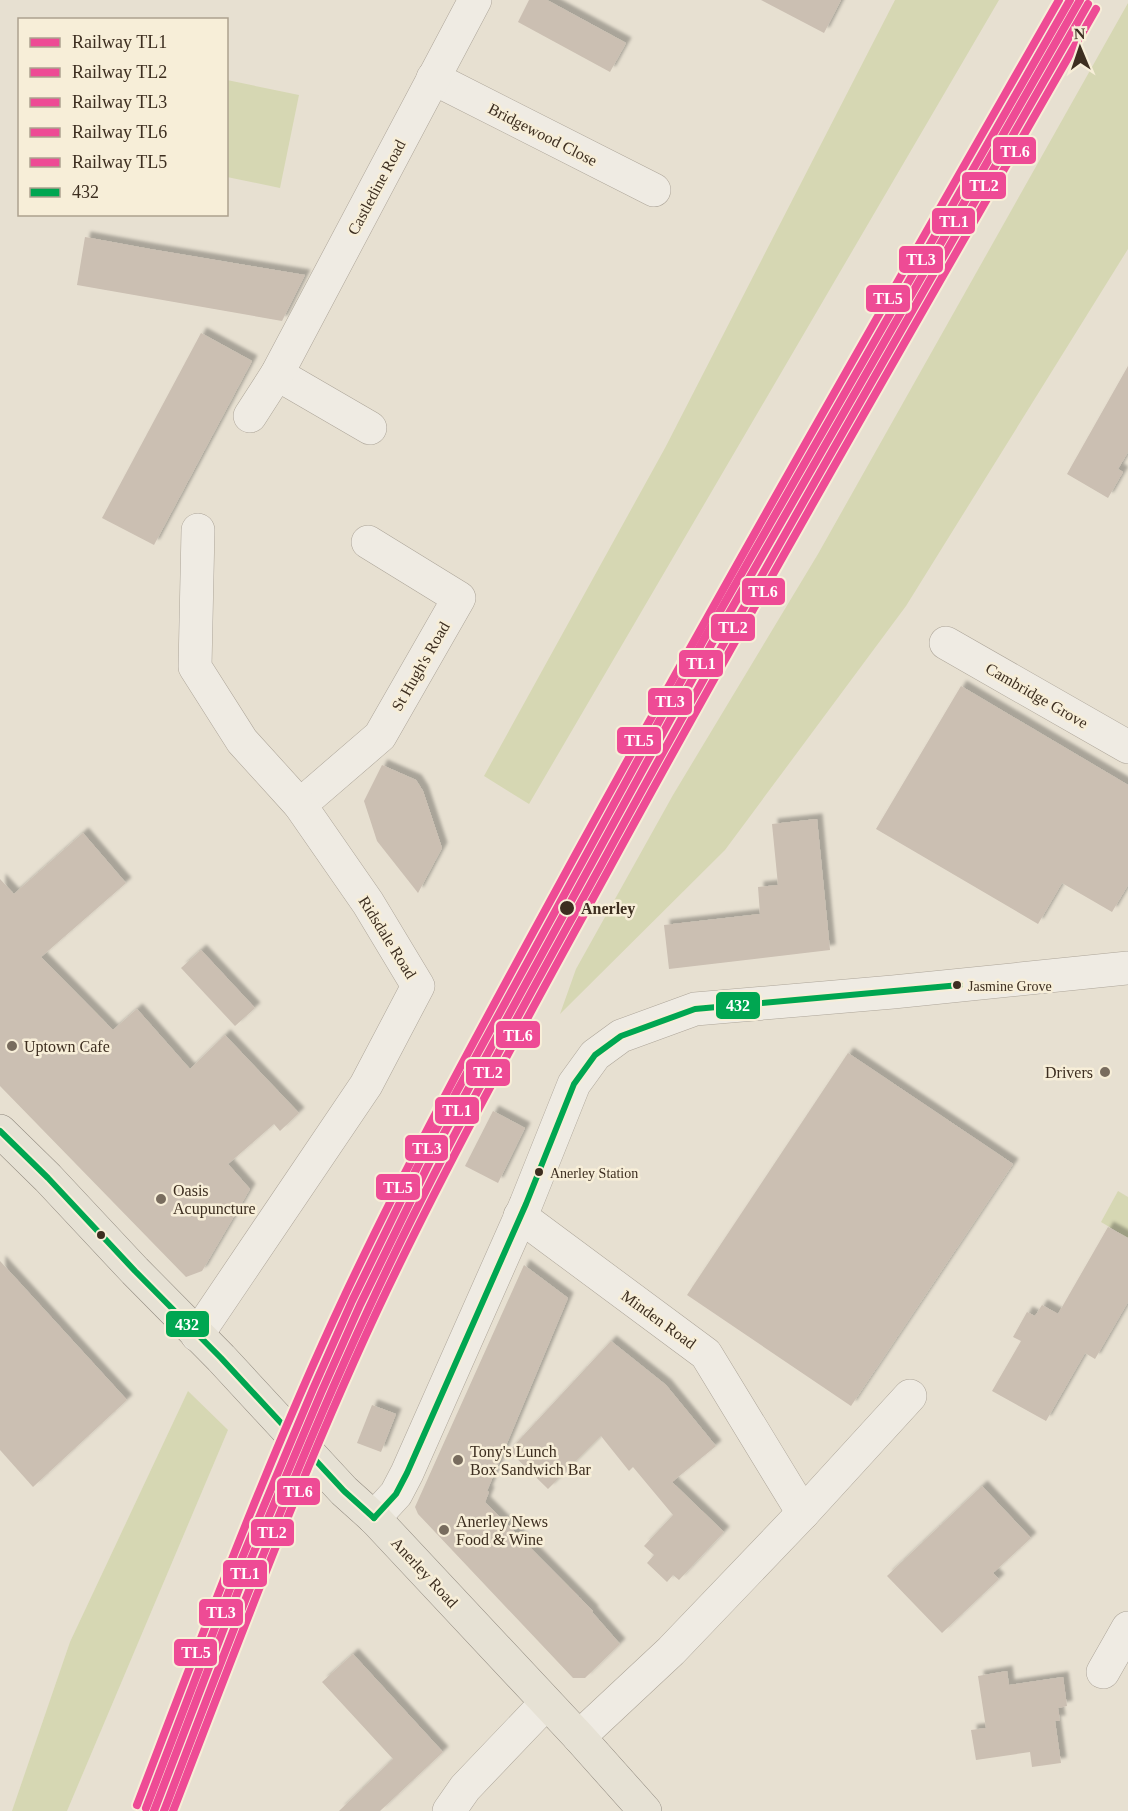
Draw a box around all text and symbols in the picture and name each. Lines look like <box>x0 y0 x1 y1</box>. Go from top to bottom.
legend <box>18 18 228 216</box>
north arrow <box>1050 18 1110 78</box>
text: N <box>1073 25 1086 42</box>
text: Railway TL1 <box>72 32 167 52</box>
text: Railway TL2 <box>72 62 167 82</box>
text: Railway TL3 <box>72 92 167 112</box>
street label: Bridgewood Close <box>485 100 600 170</box>
text: Railway TL6 <box>72 122 167 142</box>
line badge: TL6 <box>992 136 1037 165</box>
street label: Castledine Road <box>344 137 409 238</box>
text: TL6 <box>1000 143 1030 160</box>
text: Railway TL5 <box>72 152 167 172</box>
line badge: TL2 <box>961 171 1007 200</box>
text: TL2 <box>969 177 999 194</box>
text: 432 <box>72 182 99 202</box>
line badge: TL1 <box>931 207 976 235</box>
text: TL1 <box>939 213 969 230</box>
line badge: TL3 <box>898 245 944 274</box>
text: TL3 <box>906 251 936 268</box>
line badge: TL5 <box>865 284 911 313</box>
text: TL5 <box>873 290 903 307</box>
line badge: TL6 <box>741 577 786 606</box>
text: TL6 <box>748 583 778 600</box>
line badge: TL2 <box>710 613 756 642</box>
street label: St Hugh's Road <box>388 619 454 714</box>
text: TL2 <box>718 619 748 636</box>
line badge: TL1 <box>678 649 724 678</box>
text: TL1 <box>686 655 716 672</box>
street label: Cambridge Grove <box>982 659 1091 732</box>
line badge: TL3 <box>647 687 693 716</box>
text: TL3 <box>655 693 685 710</box>
line badge: TL5 <box>616 726 662 755</box>
text: TL5 <box>624 732 654 749</box>
street label: Ridsdale Road <box>356 893 420 982</box>
marker: Anerley <box>558 899 576 917</box>
place label: Anerley <box>581 900 635 918</box>
marker: Jasmine Grove <box>951 979 963 991</box>
place label: Jasmine Grove <box>968 979 1052 994</box>
line badge: 432 <box>715 991 761 1020</box>
text: 432 <box>726 997 750 1014</box>
line badge: TL6 <box>495 1020 541 1049</box>
text: TL6 <box>503 1027 533 1044</box>
place label: Uptown Cafe <box>24 1038 110 1056</box>
marker: Uptown Cafe <box>5 1039 19 1053</box>
line badge: TL2 <box>465 1058 511 1087</box>
text: TL2 <box>473 1064 503 1081</box>
place label: Drivers <box>1045 1064 1093 1081</box>
marker: Drivers <box>1098 1065 1112 1079</box>
line badge: TL1 <box>434 1096 480 1125</box>
text: TL1 <box>442 1102 472 1119</box>
line badge: TL3 <box>404 1134 449 1162</box>
text: TL3 <box>412 1140 442 1157</box>
marker: Anerley Station <box>533 1166 545 1178</box>
place label: Anerley Station <box>550 1166 638 1181</box>
line badge: TL5 <box>375 1173 421 1201</box>
text: TL5 <box>383 1179 413 1196</box>
place label: Oasis Acupuncture <box>173 1182 256 1218</box>
marker: Oasis Acupuncture <box>154 1192 168 1206</box>
unlabelled marker <box>95 1229 107 1241</box>
street label: Minden Road <box>618 1287 699 1352</box>
line badge: 432 <box>165 1310 210 1338</box>
text: 432 <box>175 1316 199 1333</box>
place label: Tony's Lunch Box Sandwich Bar <box>470 1443 592 1478</box>
marker: Tony's Lunch Box Sandwich Bar <box>451 1453 465 1467</box>
line badge: TL6 <box>276 1477 321 1506</box>
text: TL6 <box>283 1483 313 1500</box>
place label: Anerley News Food & Wine <box>456 1513 548 1548</box>
line badge: TL2 <box>250 1518 295 1547</box>
marker: Anerley News Food & Wine <box>437 1523 451 1537</box>
text: TL2 <box>257 1524 287 1541</box>
street label: Anerley Road <box>387 1534 461 1611</box>
line badge: TL1 <box>222 1559 268 1588</box>
text: TL1 <box>230 1565 260 1582</box>
line badge: TL3 <box>198 1598 244 1627</box>
text: TL3 <box>206 1604 236 1621</box>
line badge: TL5 <box>173 1638 218 1667</box>
text: TL5 <box>181 1644 211 1661</box>

